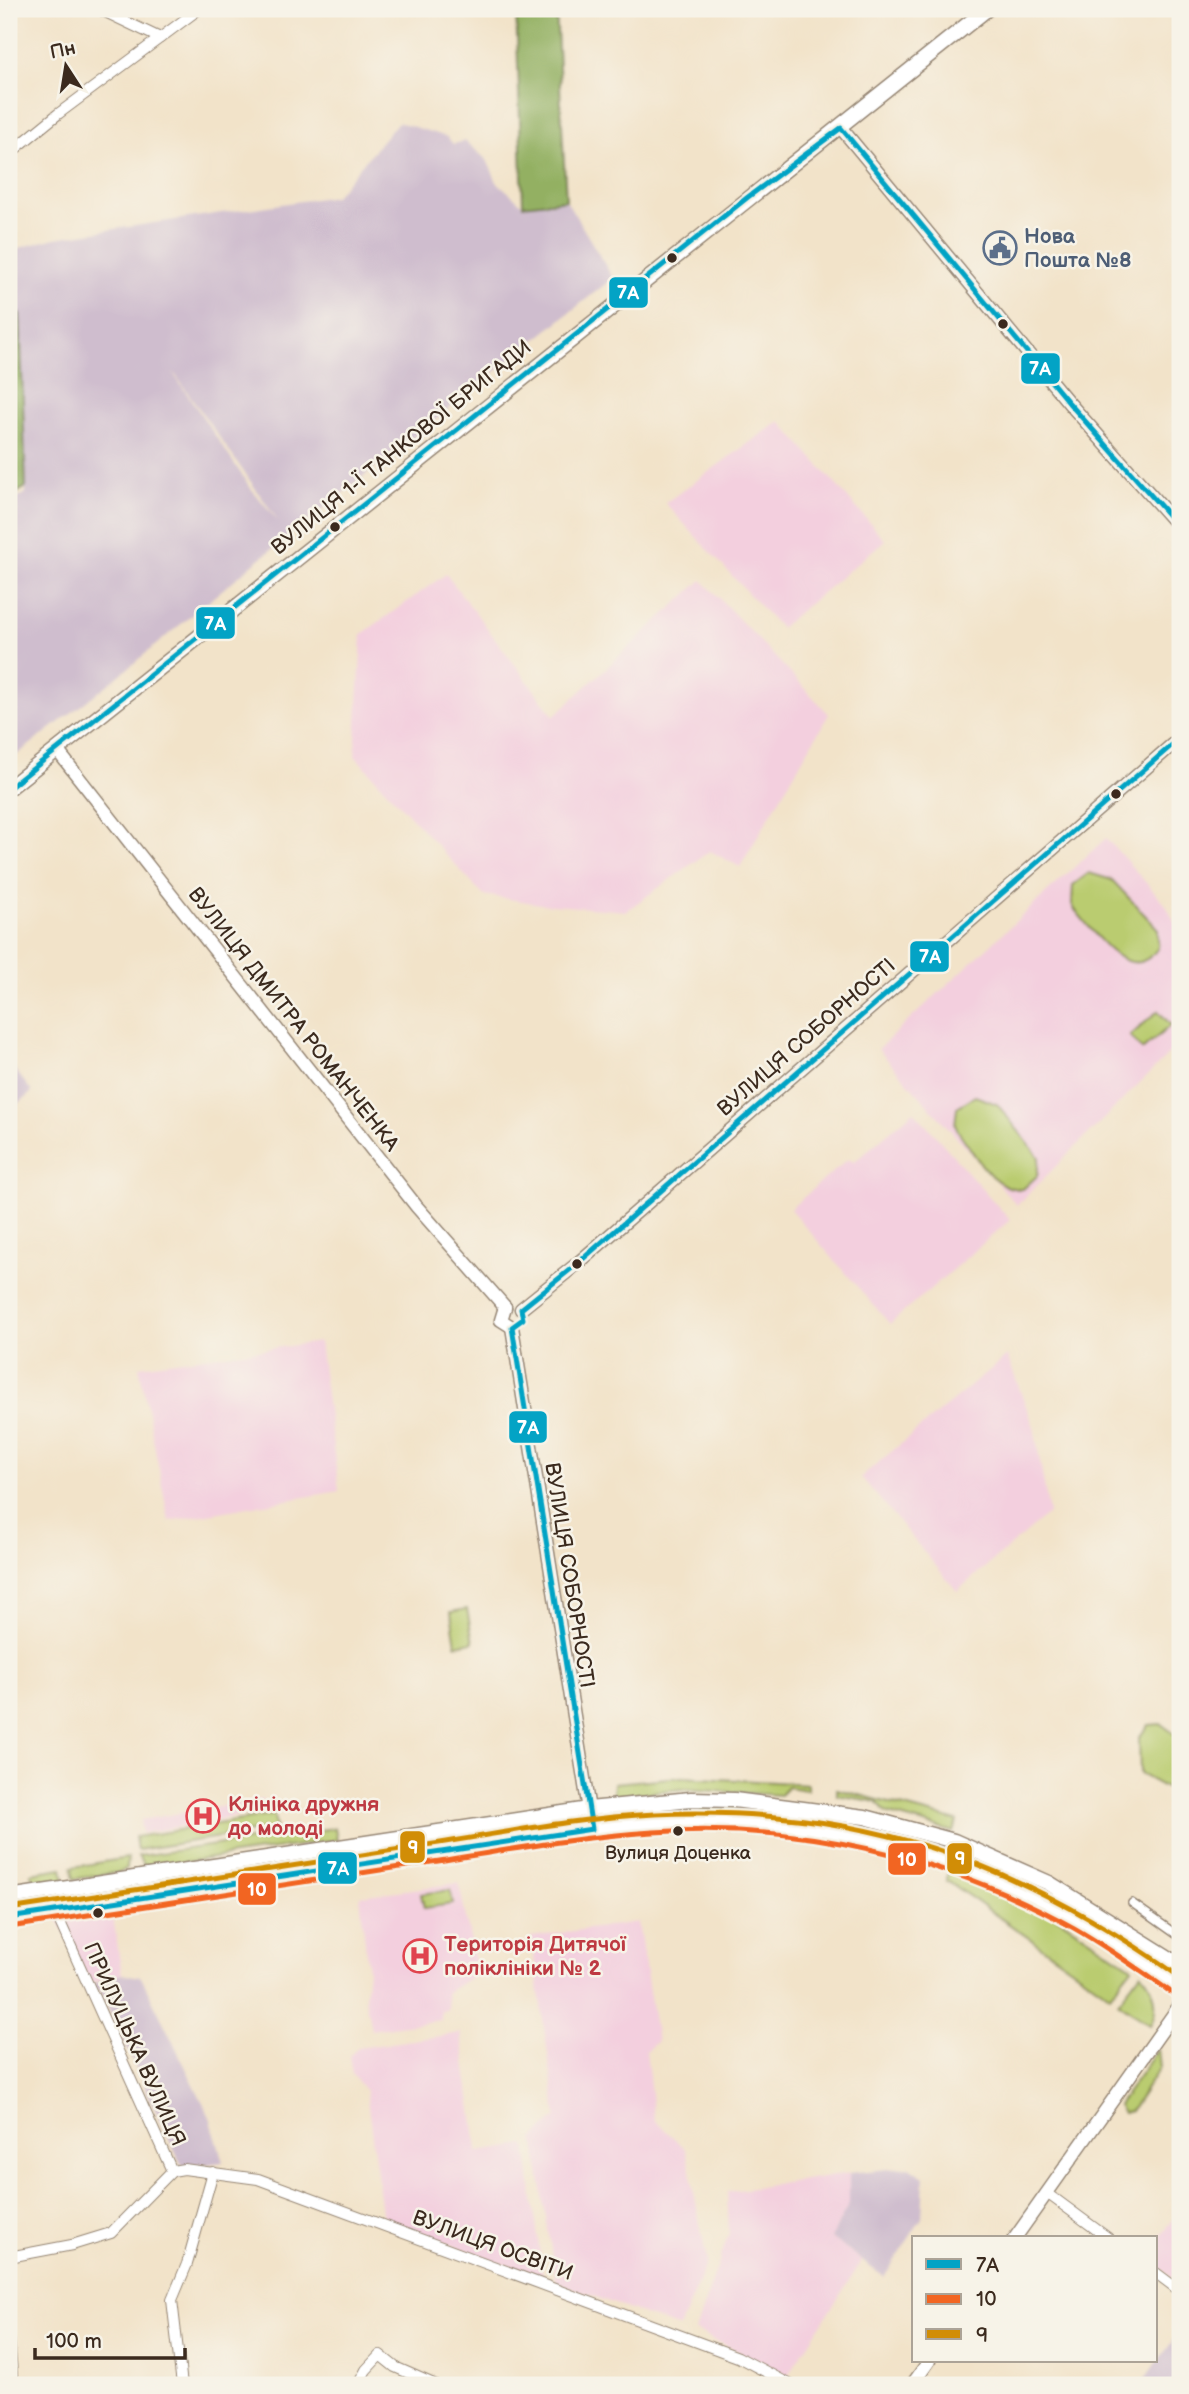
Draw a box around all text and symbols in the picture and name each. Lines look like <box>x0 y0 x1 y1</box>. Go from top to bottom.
north arrow <box>32 32 102 102</box>
text: Пн <box>48 37 78 65</box>
place label: Нова Пошта №8 <box>1024 224 1132 273</box>
public building icon: Нова Пошта №8 <box>981 229 1019 267</box>
unlabelled marker <box>665 251 679 265</box>
line badge: 7А <box>608 276 649 309</box>
text: 7А <box>617 282 639 305</box>
unlabelled marker <box>996 317 1010 331</box>
street label: ВУЛИЦЯ 1-Ї ТАНКОВОЇ БРИГАДИ <box>266 335 536 560</box>
line badge: 7А <box>1020 352 1061 385</box>
text: 7А <box>1029 358 1051 381</box>
unlabelled marker <box>328 520 342 534</box>
line badge: 7А <box>195 606 236 640</box>
text: 7А <box>204 613 226 636</box>
unlabelled marker <box>1109 787 1123 801</box>
street label: ВУЛИЦЯ ДМИТРА РОМАНЧЕНКА <box>183 882 405 1156</box>
line badge: 7А <box>909 940 950 973</box>
text: 7А <box>919 946 941 969</box>
street label: ВУЛИЦЯ СОБОРНОСТІ <box>712 953 900 1121</box>
unlabelled marker <box>570 1257 584 1271</box>
line badge: 7А <box>508 1410 548 1444</box>
text: 7А <box>517 1417 539 1440</box>
street label: ВУЛИЦЯ СОБОРНОСТІ <box>539 1461 600 1689</box>
place label: Клініка дружня до молоді <box>227 1792 379 1841</box>
hospital icon: Клініка дружня до молоді <box>184 1797 222 1835</box>
marker: Вулиця Доценка <box>671 1824 685 1838</box>
line badge: 9 <box>399 1830 426 1864</box>
text: 9 <box>407 1837 419 1860</box>
place label: Вулиця Доценка <box>605 1842 751 1865</box>
line badge: 10 <box>887 1842 927 1876</box>
line badge: 9 <box>946 1842 973 1875</box>
text: 9 <box>954 1848 966 1871</box>
text: 10 <box>897 1849 917 1872</box>
line badge: 7А <box>317 1851 358 1885</box>
text: 7А <box>327 1858 349 1881</box>
line badge: 10 <box>237 1872 277 1906</box>
text: 10 <box>247 1879 267 1902</box>
unlabelled marker <box>91 1906 105 1920</box>
place label: Територія Дитячої поліклініки № 2 <box>444 1932 627 1981</box>
hospital icon: Територія Дитячої поліклініки № 2 <box>401 1937 439 1975</box>
street label: ПРИЛУЦЬКА ВУЛИЦЯ <box>78 1939 191 2150</box>
street label: ВУЛИЦЯ ОСВІТИ <box>409 2205 576 2286</box>
legend <box>912 2236 1158 2362</box>
text: 7А <box>976 2253 999 2278</box>
text: 10 <box>976 2287 996 2312</box>
scale bar <box>35 2317 186 2361</box>
text: 9 <box>976 2323 988 2348</box>
text: 100 m <box>46 2329 102 2354</box>

